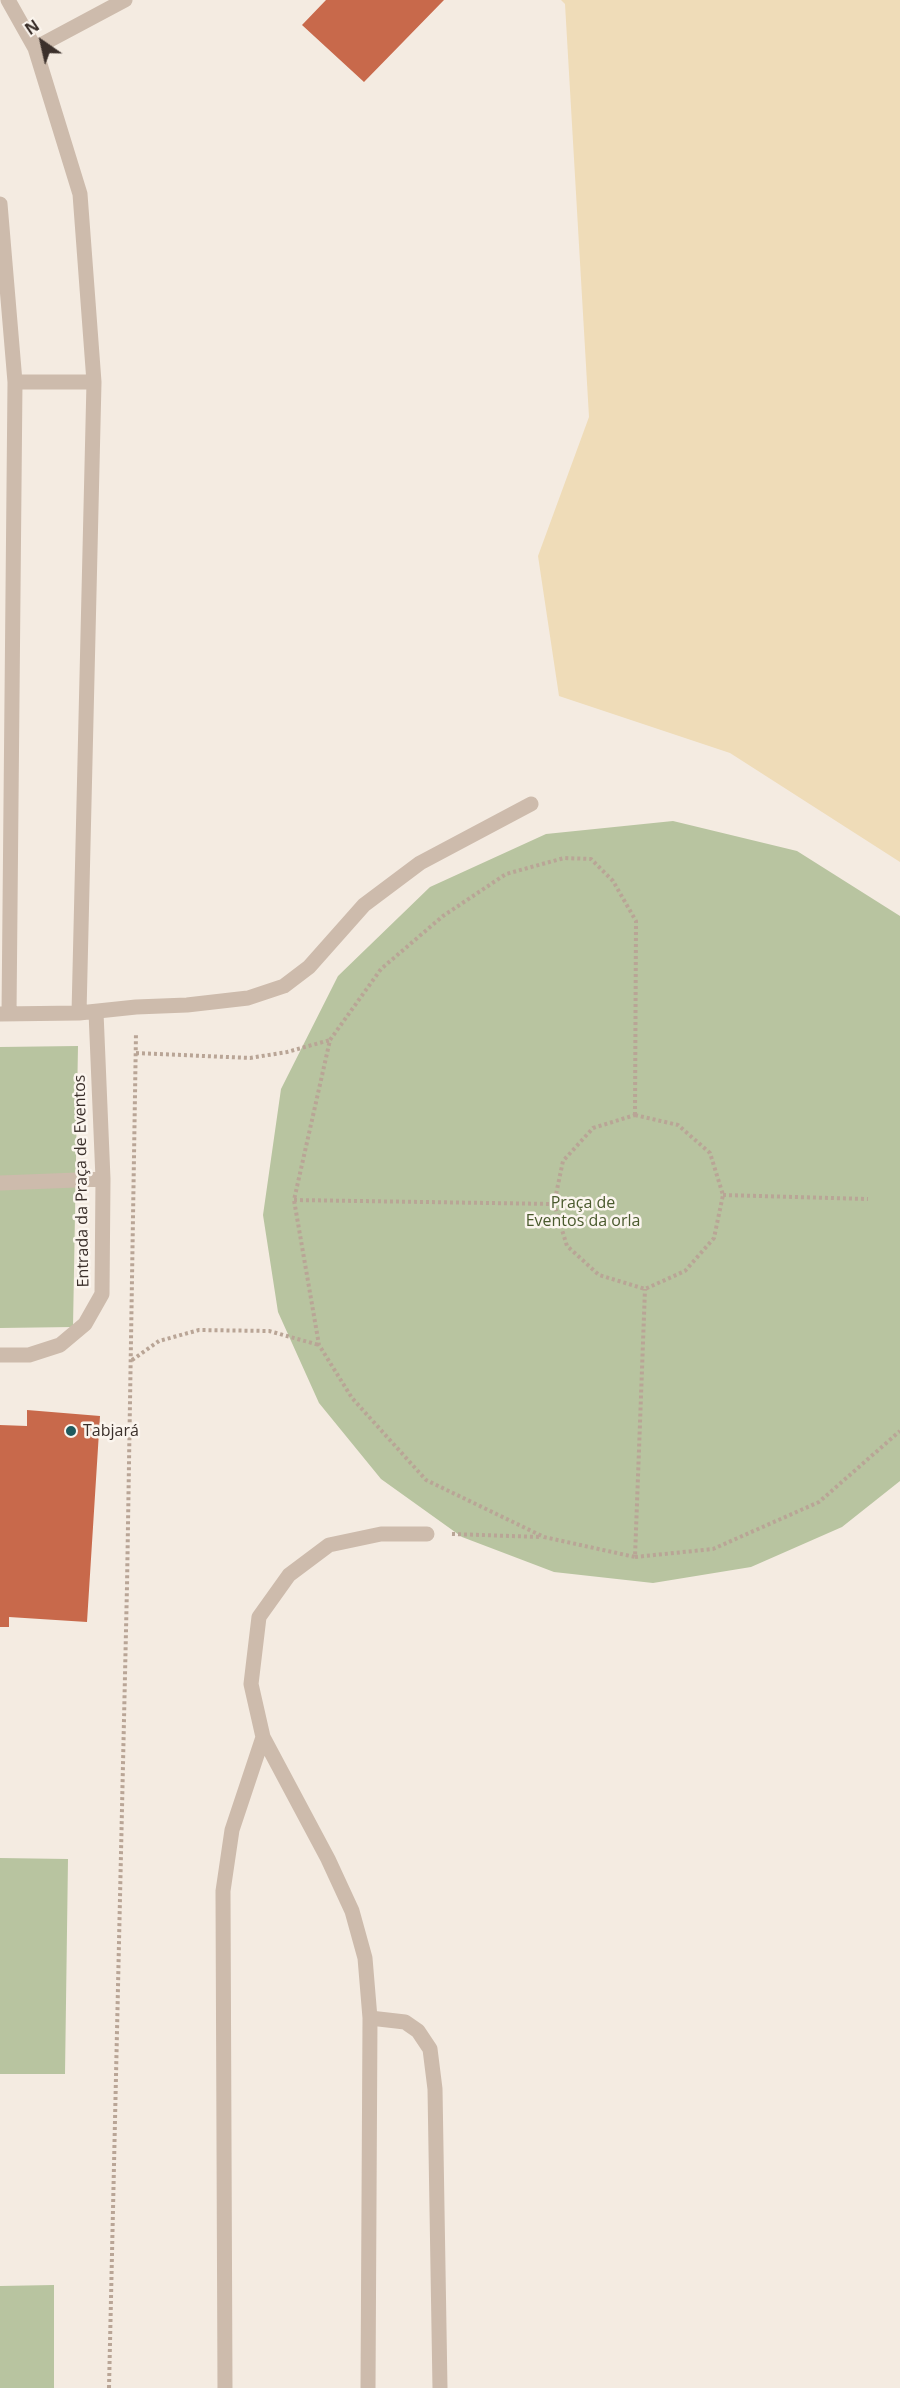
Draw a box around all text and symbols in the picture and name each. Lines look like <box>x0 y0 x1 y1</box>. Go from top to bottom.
north arrow <box>12 12 72 72</box>
text: N <box>20 14 43 40</box>
street label: Entrada da Praça de Eventos <box>71 1074 93 1288</box>
park label: Praça de Eventos da orla <box>526 1193 640 1231</box>
place label: Tabjará <box>83 1421 139 1441</box>
marker: Tabjará <box>64 1424 78 1438</box>

